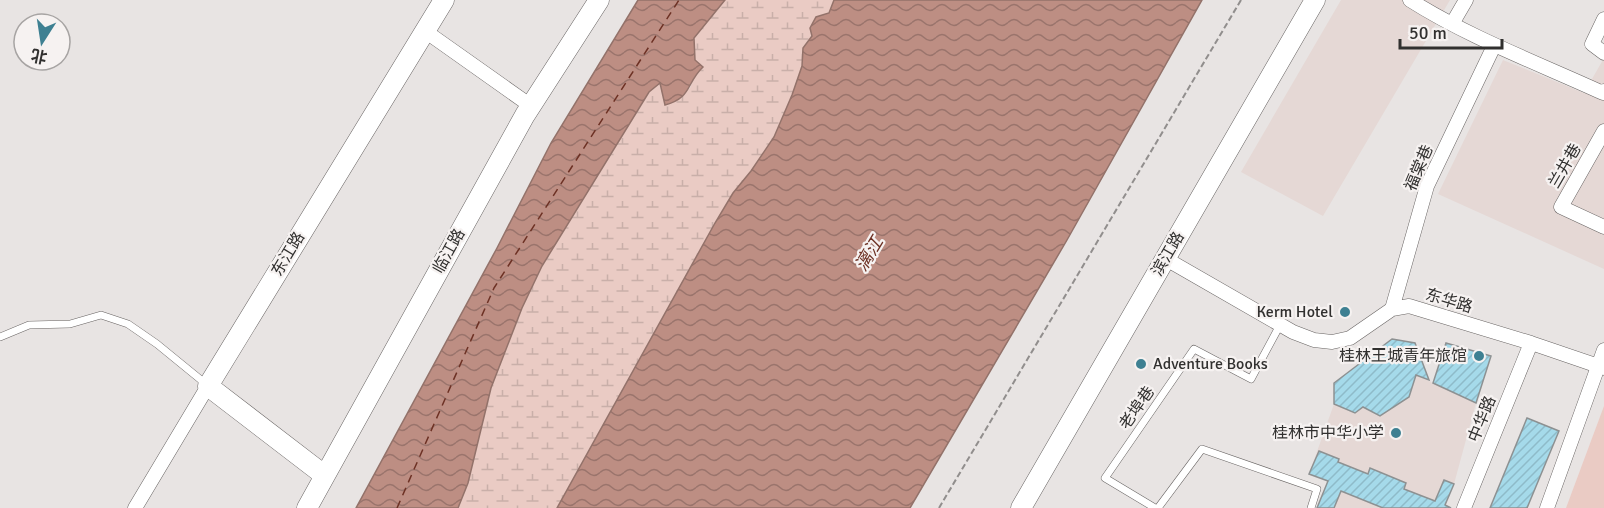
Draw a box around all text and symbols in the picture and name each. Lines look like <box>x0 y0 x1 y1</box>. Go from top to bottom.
north arrow <box>12 12 72 72</box>
scale bar <box>1400 12 1502 50</box>
text: 50 m <box>1409 22 1447 44</box>
text: 北 <box>29 44 49 67</box>
street label: 兰井巷 <box>1544 140 1586 192</box>
street label: 福棠巷 <box>1400 142 1438 194</box>
street label: 临江路 <box>429 225 469 277</box>
street label: 东江路 <box>267 228 309 280</box>
street label: 滨江路 <box>1147 228 1189 280</box>
water label: 漓江 <box>850 231 889 275</box>
street label: 东华路 <box>1423 284 1475 318</box>
place label: Kerm Hotel <box>1256 302 1333 322</box>
marker: Kerm Hotel <box>1338 305 1352 319</box>
place label: 桂林王城青年旅馆 <box>1339 346 1467 366</box>
marker: 桂林王城青年旅馆 <box>1472 349 1486 363</box>
place label: Adventure Books <box>1153 354 1268 374</box>
marker: Adventure Books <box>1134 357 1148 371</box>
street label: 老埠巷 <box>1115 383 1159 433</box>
street label: 中华路 <box>1464 393 1500 445</box>
place label: 桂林市中华小学 <box>1272 423 1384 443</box>
marker: 桂林市中华小学 <box>1389 426 1403 440</box>

